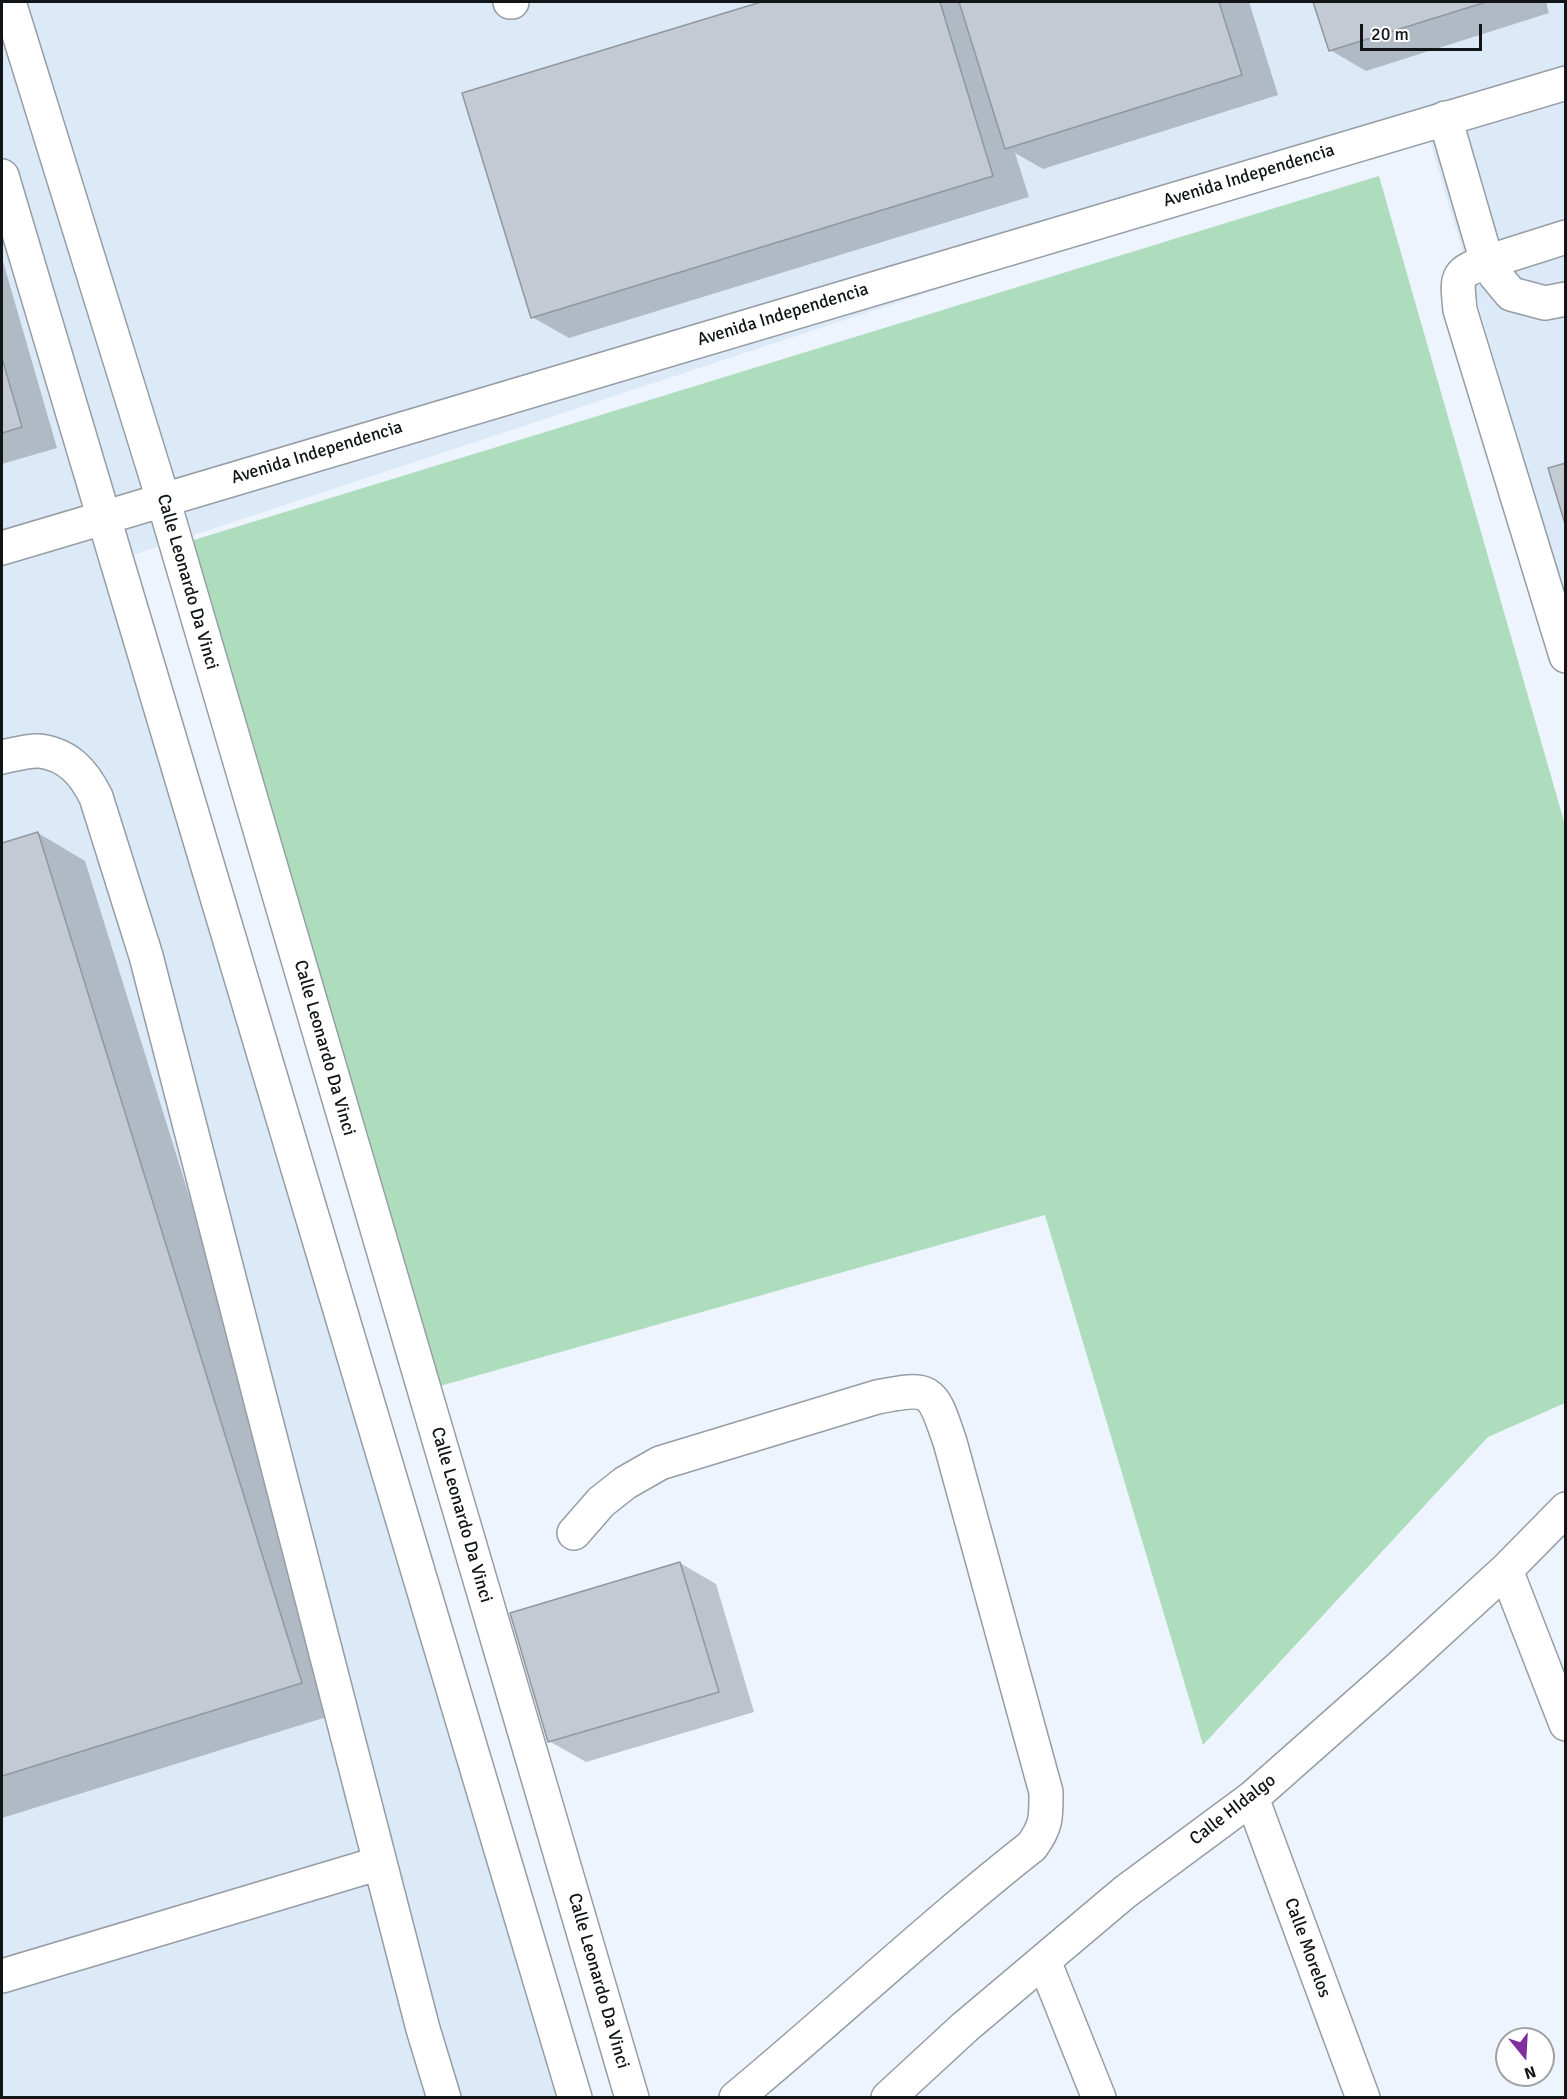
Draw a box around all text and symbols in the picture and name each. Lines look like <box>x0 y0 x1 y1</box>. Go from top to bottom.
scale bar <box>1363 12 1484 50</box>
text: 20 m <box>1371 23 1409 45</box>
street label: Avenida Independencia <box>1161 140 1337 212</box>
street label: Avenida Independencia <box>695 279 871 351</box>
street label: Avenida Independencia <box>229 417 405 489</box>
street label: Calle Leonardo Da Vinci <box>152 492 222 672</box>
street label: Calle Leonardo Da Vinci <box>289 958 359 1138</box>
street label: Calle Leonardo Da Vinci <box>426 1425 496 1605</box>
street label: Calle HIdalgo <box>1186 1770 1280 1850</box>
street label: Calle Leonardo Da Vinci <box>563 1891 633 2071</box>
street label: Calle Morelos <box>1279 1895 1335 2001</box>
north arrow <box>1495 2027 1555 2087</box>
text: N <box>1522 2061 1538 2083</box>

